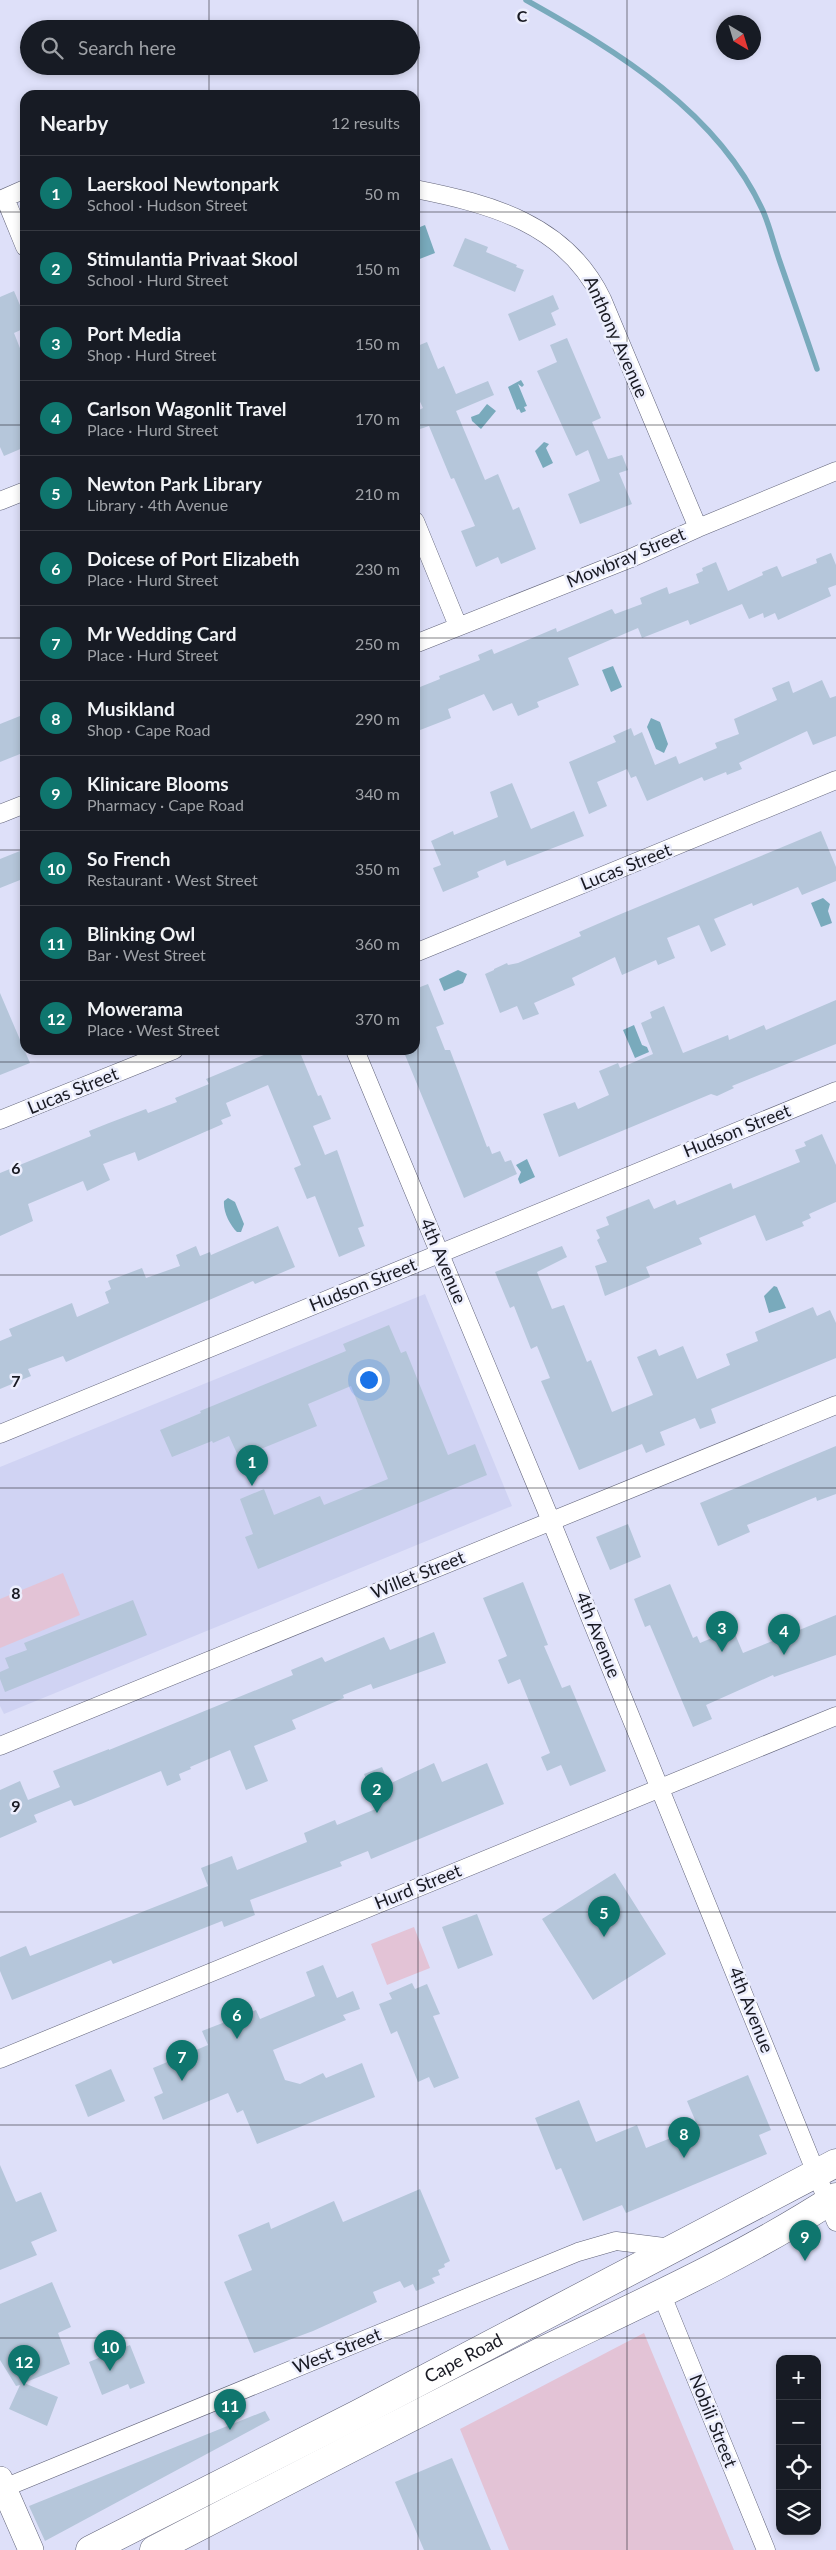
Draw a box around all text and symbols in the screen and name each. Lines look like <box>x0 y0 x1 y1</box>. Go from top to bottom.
text: C <box>517 6 528 25</box>
north arrow <box>716 15 761 60</box>
search box <box>20 20 420 75</box>
icon: search <box>38 34 66 62</box>
text: Search here <box>78 36 176 59</box>
text: Nearby <box>40 110 108 135</box>
text: 12 results <box>331 113 400 132</box>
text: Laerskool Newtonpark <box>87 172 279 195</box>
text: 1 <box>51 184 61 203</box>
text: 50 m <box>364 184 400 203</box>
text: School · Hudson Street <box>87 195 248 214</box>
text: Stimulantia Privaat Skool <box>87 247 298 270</box>
text: 2 <box>51 259 61 278</box>
text: 150 m <box>355 259 400 278</box>
text: School · Hurd Street <box>87 270 228 289</box>
street label: Anthony Avenue <box>580 272 654 401</box>
text: Port Media <box>87 322 181 345</box>
text: 3 <box>51 334 61 353</box>
text: 150 m <box>355 334 400 353</box>
text: Shop · Hurd Street <box>87 345 217 364</box>
text: Carlson Wagonlit Travel <box>87 397 287 420</box>
text: 4 <box>51 409 61 428</box>
text: 170 m <box>355 409 400 428</box>
text: Place · Hurd Street <box>87 420 218 439</box>
text: Newton Park Library <box>87 472 262 495</box>
text: 5 <box>51 484 61 503</box>
text: 210 m <box>355 484 400 503</box>
text: Library · 4th Avenue <box>87 495 228 514</box>
street label: Mowbray Street <box>563 522 689 592</box>
text: Doicese of Port Elizabeth <box>87 547 300 570</box>
text: 6 <box>51 559 61 578</box>
text: 230 m <box>355 559 400 578</box>
text: Place · Hurd Street <box>87 570 218 589</box>
text: Mr Wedding Card <box>87 622 237 645</box>
text: 7 <box>51 634 61 653</box>
text: 250 m <box>355 634 400 653</box>
text: Place · Hurd Street <box>87 645 218 664</box>
text: Musikland <box>87 697 175 720</box>
text: 8 <box>51 709 61 728</box>
text: 290 m <box>355 709 400 728</box>
text: Shop · Cape Road <box>87 720 211 739</box>
text: Klinicare Blooms <box>87 772 229 795</box>
text: 9 <box>51 784 61 803</box>
text: 340 m <box>355 784 400 803</box>
text: Pharmacy · Cape Road <box>87 795 244 814</box>
street label: Lucas Street <box>577 838 675 894</box>
text: So French <box>87 847 170 870</box>
text: 10 <box>47 859 65 878</box>
text: 350 m <box>355 859 400 878</box>
text: Restaurant · West Street <box>87 870 258 889</box>
text: Blinking Owl <box>87 922 195 945</box>
text: 11 <box>47 934 65 953</box>
text: 360 m <box>355 934 400 953</box>
text: Bar · West Street <box>87 945 206 964</box>
text: Mowerama <box>87 997 183 1020</box>
text: 12 <box>47 1009 65 1028</box>
text: 370 m <box>355 1009 400 1028</box>
text: Place · West Street <box>87 1020 219 1039</box>
street label: Lucas Street <box>24 1062 122 1118</box>
street label: Hudson Street <box>680 1098 794 1162</box>
text: 6 <box>11 1158 21 1177</box>
street label: 4th Avenue <box>416 1215 472 1307</box>
street label: Hudson Street <box>306 1252 420 1316</box>
your location <box>356 1367 382 1393</box>
text: 7 <box>11 1371 21 1390</box>
pin: 1 <box>236 1445 268 1486</box>
street label: Willet Street <box>367 1545 468 1603</box>
text: 8 <box>11 1583 21 1602</box>
street label: 4th Avenue <box>572 1589 626 1681</box>
pin: 3 <box>706 1611 738 1652</box>
pin: 4 <box>768 1614 800 1655</box>
pin: 2 <box>361 1772 393 1813</box>
text: 9 <box>11 1796 21 1815</box>
street label: Hurd Street <box>371 1858 465 1913</box>
pin: 5 <box>588 1896 620 1937</box>
street label: 4th Avenue <box>725 1964 779 2056</box>
pin: 6 <box>221 1998 253 2039</box>
pin: 7 <box>166 2040 198 2081</box>
pin: 8 <box>668 2117 700 2158</box>
pin: 9 <box>789 2220 821 2261</box>
street label: West Street <box>289 2322 385 2378</box>
street label: Cape Road <box>420 2328 506 2387</box>
pin: 10 <box>94 2330 126 2371</box>
pin: 12 <box>8 2345 40 2386</box>
map controls <box>776 2355 821 2535</box>
button: + <box>776 2355 821 2400</box>
street label: Nobili Street <box>685 2371 743 2471</box>
pin: 11 <box>214 2389 246 2430</box>
button: − <box>776 2400 821 2445</box>
button: locate <box>776 2445 821 2490</box>
button: layers <box>776 2490 821 2535</box>

